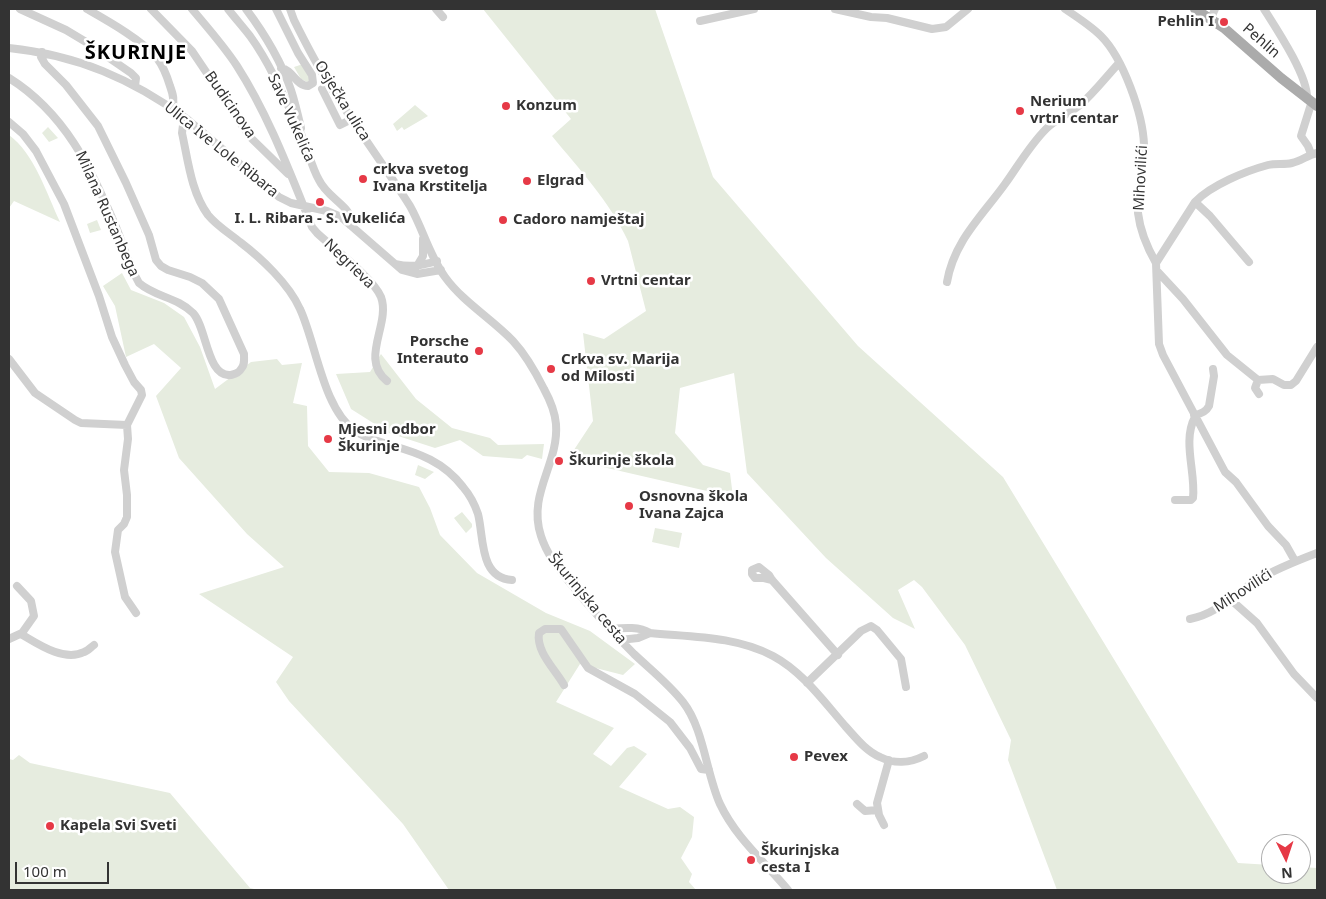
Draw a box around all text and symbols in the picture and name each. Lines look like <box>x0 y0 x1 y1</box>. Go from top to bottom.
place label: Pehlin I <box>1158 13 1214 31</box>
marker: Pehlin I <box>1218 16 1230 28</box>
street label: Pehlin <box>1239 20 1283 62</box>
district label: ŠKURINJE <box>84 41 188 65</box>
street label: Osječka ulica <box>310 57 374 145</box>
street label: Budicinova <box>200 68 260 142</box>
street label: Save Vukelića <box>264 71 318 165</box>
place label: Nerium vrtni centar <box>1030 93 1119 128</box>
place label: Konzum <box>516 97 577 115</box>
street label: Ulica Ive Lole Ribara <box>160 98 282 202</box>
marker: Konzum <box>500 100 512 112</box>
marker: Nerium vrtni centar <box>1014 105 1026 117</box>
street label: Mihovilići <box>1130 145 1152 211</box>
street label: Milana Rustanbega <box>71 148 143 280</box>
place label: crkva svetog Ivana Krstitelja <box>373 161 488 196</box>
place label: Elgrad <box>537 172 584 190</box>
marker: crkva svetog Ivana Krstitelja <box>357 173 369 185</box>
marker: Elgrad <box>521 175 533 187</box>
marker: I. L. Ribara - S. Vukelića <box>314 196 326 208</box>
place label: I. L. Ribara - S. Vukelića <box>235 210 405 228</box>
place label: Cadoro namještaj <box>513 211 644 229</box>
marker: Cadoro namještaj <box>497 214 509 226</box>
street label: Negrieva <box>320 236 378 292</box>
place label: Vrtni centar <box>601 272 691 290</box>
marker: Vrtni centar <box>585 275 597 287</box>
place label: Porsche Interauto <box>397 333 469 368</box>
marker: Porsche Interauto <box>473 345 485 357</box>
place label: Crkva sv. Marija od Milosti <box>561 351 679 386</box>
marker: Crkva sv. Marija od Milosti <box>545 363 557 375</box>
place label: Mjesni odbor Škurinje <box>338 421 436 456</box>
marker: Mjesni odbor Škurinje <box>322 433 334 445</box>
place label: Škurinje škola <box>569 452 674 470</box>
marker: Škurinje škola <box>553 455 565 467</box>
place label: Osnovna škola Ivana Zajca <box>639 488 748 523</box>
marker: Osnovna škola Ivana Zajca <box>623 500 635 512</box>
street label: Škurinjska cesta <box>544 550 630 648</box>
street label: Mihovilići <box>1210 566 1276 616</box>
place label: Pevex <box>804 748 848 766</box>
marker: Pevex <box>788 751 800 763</box>
place label: Kapela Svi Sveti <box>60 817 177 835</box>
marker: Kapela Svi Sveti <box>44 820 56 832</box>
north arrow <box>1261 834 1311 884</box>
place label: Škurinjska cesta I <box>761 842 840 877</box>
scale bar <box>18 852 111 884</box>
marker: Škurinjska cesta I <box>745 854 757 866</box>
text: 100 m <box>23 861 67 881</box>
text: N <box>1281 864 1293 883</box>

